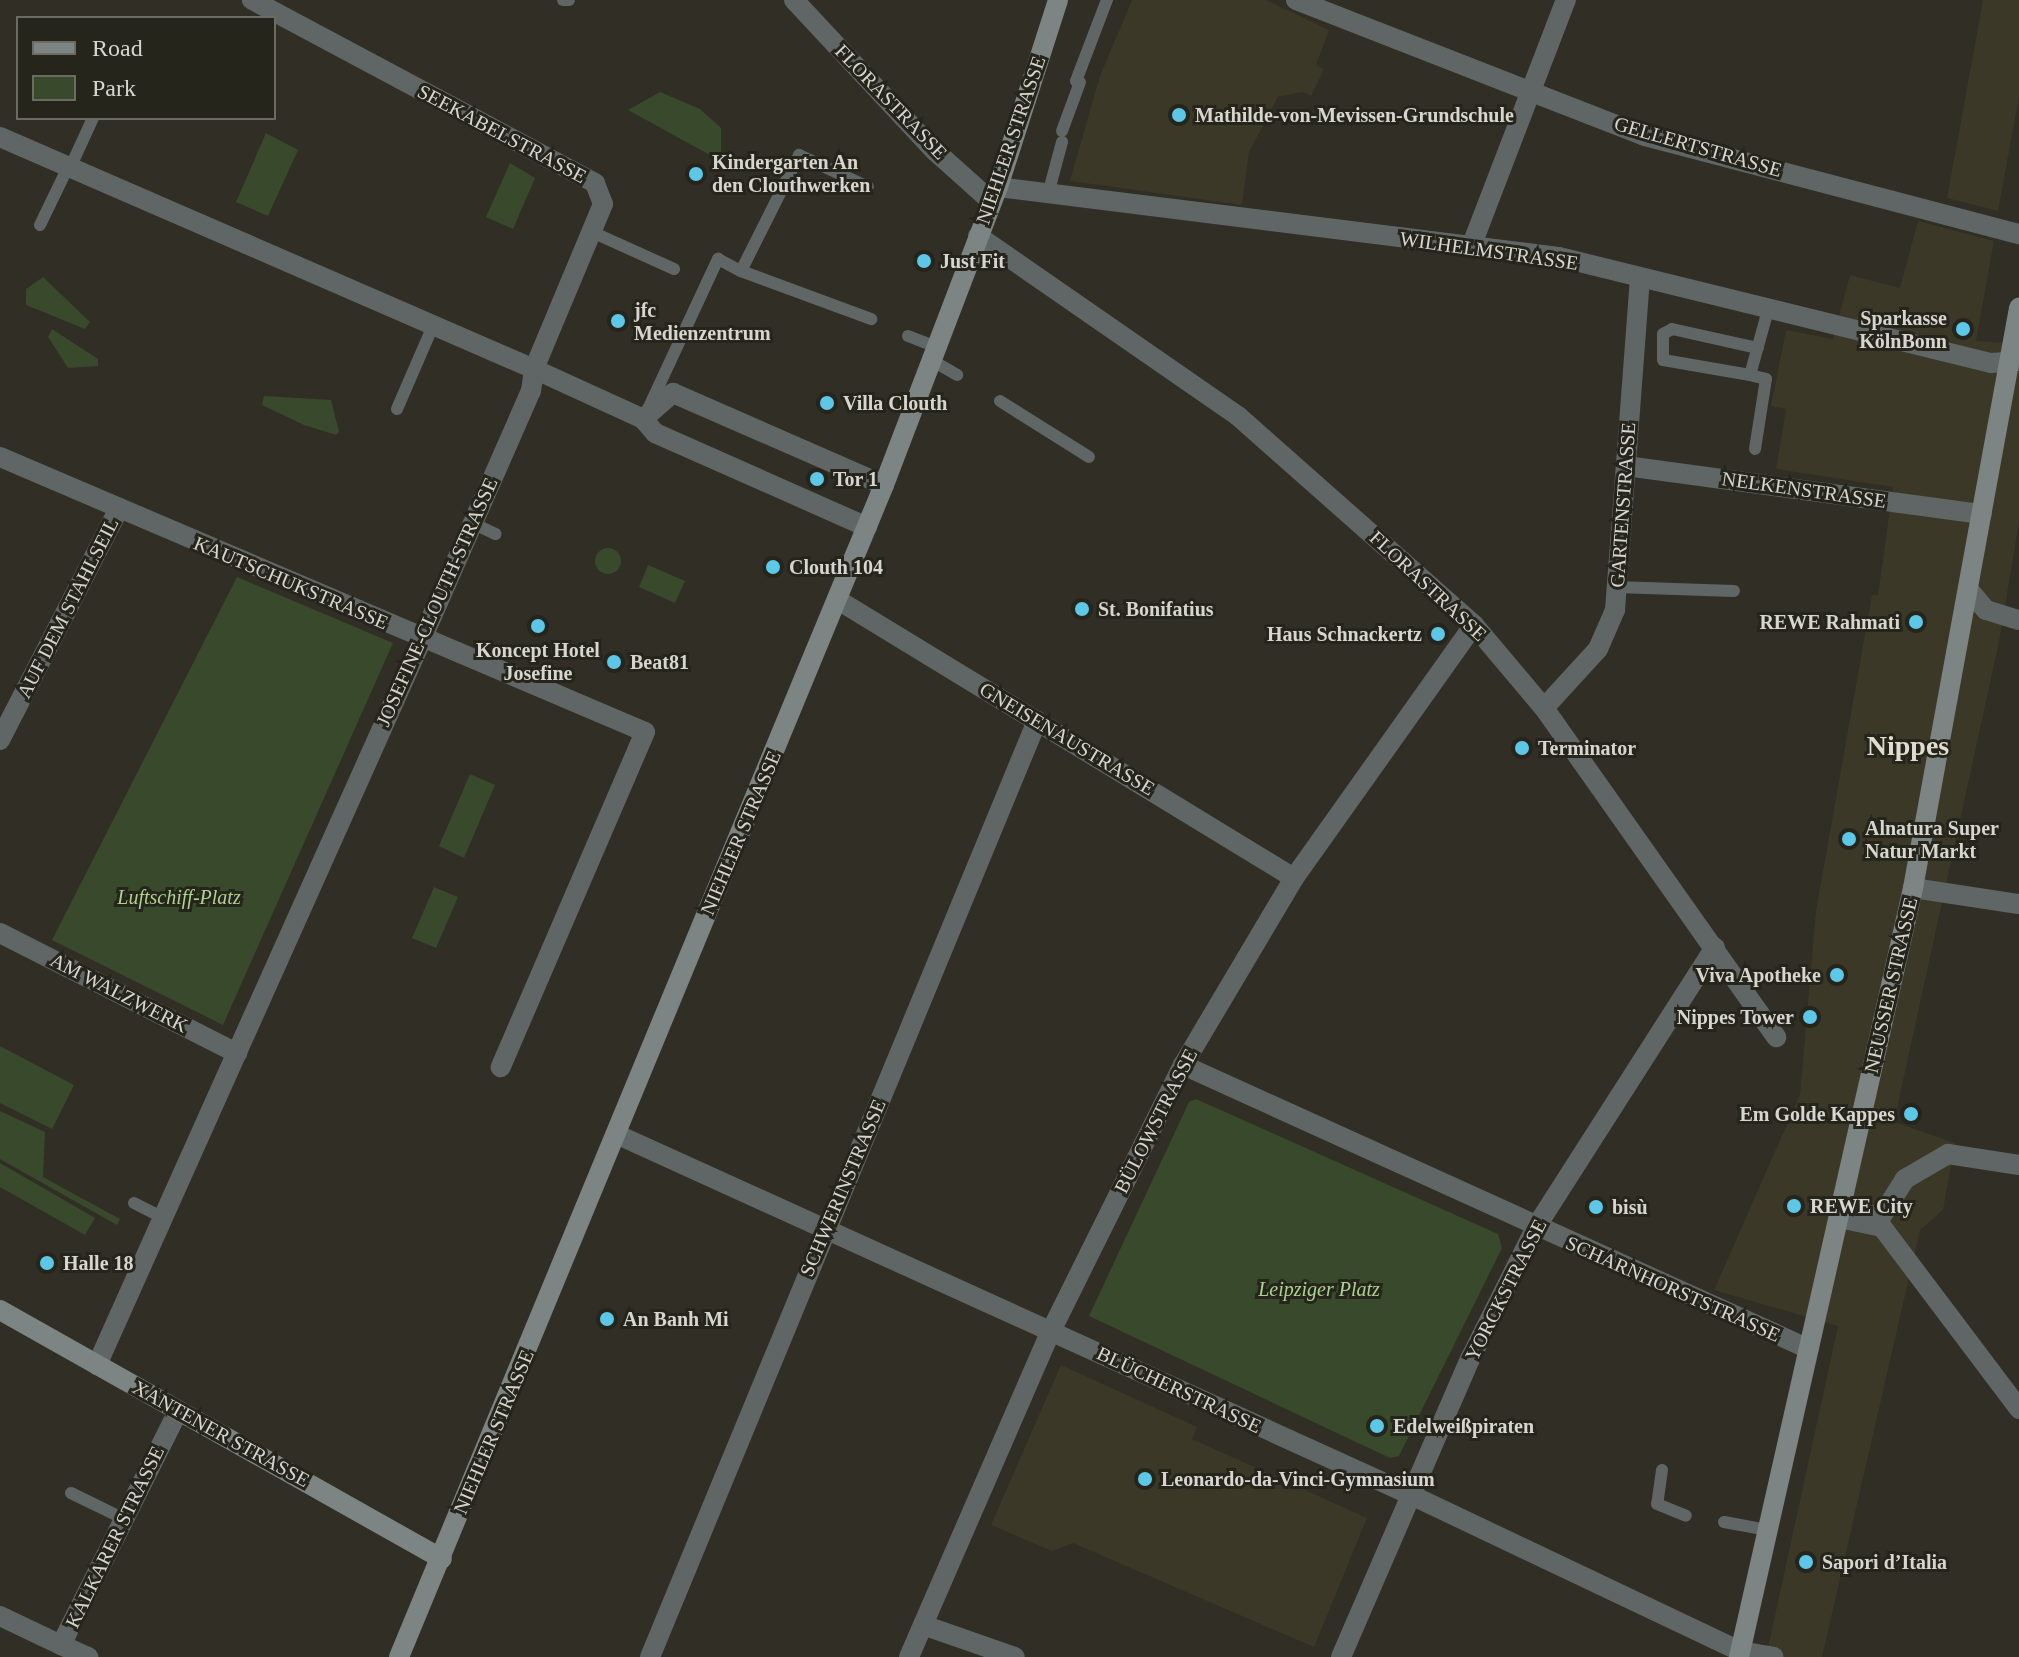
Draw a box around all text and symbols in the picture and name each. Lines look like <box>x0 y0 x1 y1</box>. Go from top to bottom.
legend <box>16 16 276 120</box>
text: Road <box>92 35 143 61</box>
street label: FLORASTRASSE <box>830 39 952 165</box>
street label: NIEHLER STRASSE <box>971 53 1051 227</box>
text: Park <box>92 75 136 101</box>
street label: SEEKABELSTRASSE <box>413 79 591 189</box>
place label: Mathilde-von-Mevissen-Grundschule <box>1195 103 1514 127</box>
marker: Mathilde-von-Mevissen-Grundschule <box>1170 106 1188 124</box>
street label: GELLERTSTRASSE <box>1611 112 1785 182</box>
place label: Kindergarten An den Clouthwerken <box>712 150 870 197</box>
marker: Kindergarten An den Clouthwerken <box>687 165 705 183</box>
street label: WILHELMSTRASSE <box>1398 227 1580 275</box>
place label: Just Fit <box>940 249 1005 273</box>
marker: Just Fit <box>915 252 933 270</box>
place label: jfc Medienzentrum <box>634 298 771 345</box>
place label: Sparkasse KölnBonn <box>1859 306 1947 353</box>
marker: jfc Medienzentrum <box>609 312 627 330</box>
marker: Sparkasse KölnBonn <box>1954 320 1972 338</box>
place label: Villa Clouth <box>843 391 947 415</box>
marker: Villa Clouth <box>818 394 836 412</box>
street label: GARTENSTRASSE <box>1605 422 1641 588</box>
place label: Tor 1 <box>833 467 878 491</box>
street label: NELKENSTRASSE <box>1720 467 1888 513</box>
marker: Tor 1 <box>808 470 826 488</box>
street label: JOSEFINE-CLOUTH-STRASSE <box>371 474 503 730</box>
street label: AUF DEM STAHLSEIL <box>12 514 124 702</box>
street label: FLORASTRASSE <box>1365 526 1491 646</box>
street label: KAUTSCHUKSTRASSE <box>190 531 392 635</box>
place label: Clouth 104 <box>789 555 883 579</box>
marker: Clouth 104 <box>764 558 782 576</box>
place label: St. Bonifatius <box>1098 597 1214 621</box>
marker: St. Bonifatius <box>1073 600 1091 618</box>
place label: REWE Rahmati <box>1759 610 1900 634</box>
marker: REWE Rahmati <box>1907 613 1925 631</box>
marker: Koncept Hotel Josefine <box>529 617 547 635</box>
place label: Haus Schnackertz <box>1267 622 1422 646</box>
marker: Haus Schnackertz <box>1429 625 1447 643</box>
place label: Koncept Hotel Josefine <box>476 638 600 685</box>
place label: Beat81 <box>630 650 689 674</box>
marker: Beat81 <box>605 653 623 671</box>
street label: GNEISENAUSTRASSE <box>975 677 1159 801</box>
district label: Nippes <box>1867 729 1949 763</box>
place label: Terminator <box>1538 736 1636 760</box>
marker: Terminator <box>1513 739 1531 757</box>
street label: NIEHLER STRASSE <box>696 747 786 919</box>
place label: Alnatura Super Natur Markt <box>1865 816 1999 863</box>
marker: Alnatura Super Natur Markt <box>1840 830 1858 848</box>
park label: Luftschiff-Platz <box>117 885 241 909</box>
street label: NEUSSER STRASSE <box>1859 895 1923 1075</box>
street label: AM WALZWERK <box>46 948 192 1038</box>
place label: Viva Apotheke <box>1695 963 1821 987</box>
marker: Viva Apotheke <box>1828 966 1846 984</box>
place label: Nippes Tower <box>1676 1005 1794 1029</box>
marker: Nippes Tower <box>1801 1008 1819 1026</box>
street label: BÜLOWSTRASSE <box>1109 1045 1203 1197</box>
street label: SCHWERINSTRASSE <box>795 1096 891 1280</box>
place label: Em Golde Kappes <box>1739 1102 1895 1126</box>
marker: Em Golde Kappes <box>1902 1105 1920 1123</box>
place label: REWE City <box>1810 1194 1913 1218</box>
place label: bisù <box>1612 1195 1648 1219</box>
marker: REWE City <box>1785 1197 1803 1215</box>
marker: bisù <box>1587 1198 1605 1216</box>
street label: YORCKSTRASSE <box>1460 1215 1552 1365</box>
street label: SCHARNHORSTSTRASSE <box>1562 1231 1784 1347</box>
place label: Halle 18 <box>63 1251 134 1275</box>
marker: Halle 18 <box>38 1254 56 1272</box>
park label: Leipziger Platz <box>1258 1277 1380 1301</box>
place label: An Banh Mi <box>623 1307 729 1331</box>
marker: An Banh Mi <box>598 1310 616 1328</box>
street label: BLÜCHERSTRASSE <box>1093 1341 1265 1439</box>
street label: NIEHLER STRASSE <box>449 1346 539 1518</box>
street label: XANTENER STRASSE <box>128 1375 314 1493</box>
place label: Edelweißpiraten <box>1393 1414 1534 1438</box>
marker: Edelweißpiraten <box>1368 1417 1386 1435</box>
street label: KALKARER STRASSE <box>60 1442 170 1632</box>
place label: Leonardo-da-Vinci-Gymnasium <box>1161 1467 1435 1491</box>
marker: Leonardo-da-Vinci-Gymnasium <box>1136 1470 1154 1488</box>
place label: Sapori d’Italia <box>1822 1550 1947 1574</box>
marker: Sapori d’Italia <box>1797 1553 1815 1571</box>

